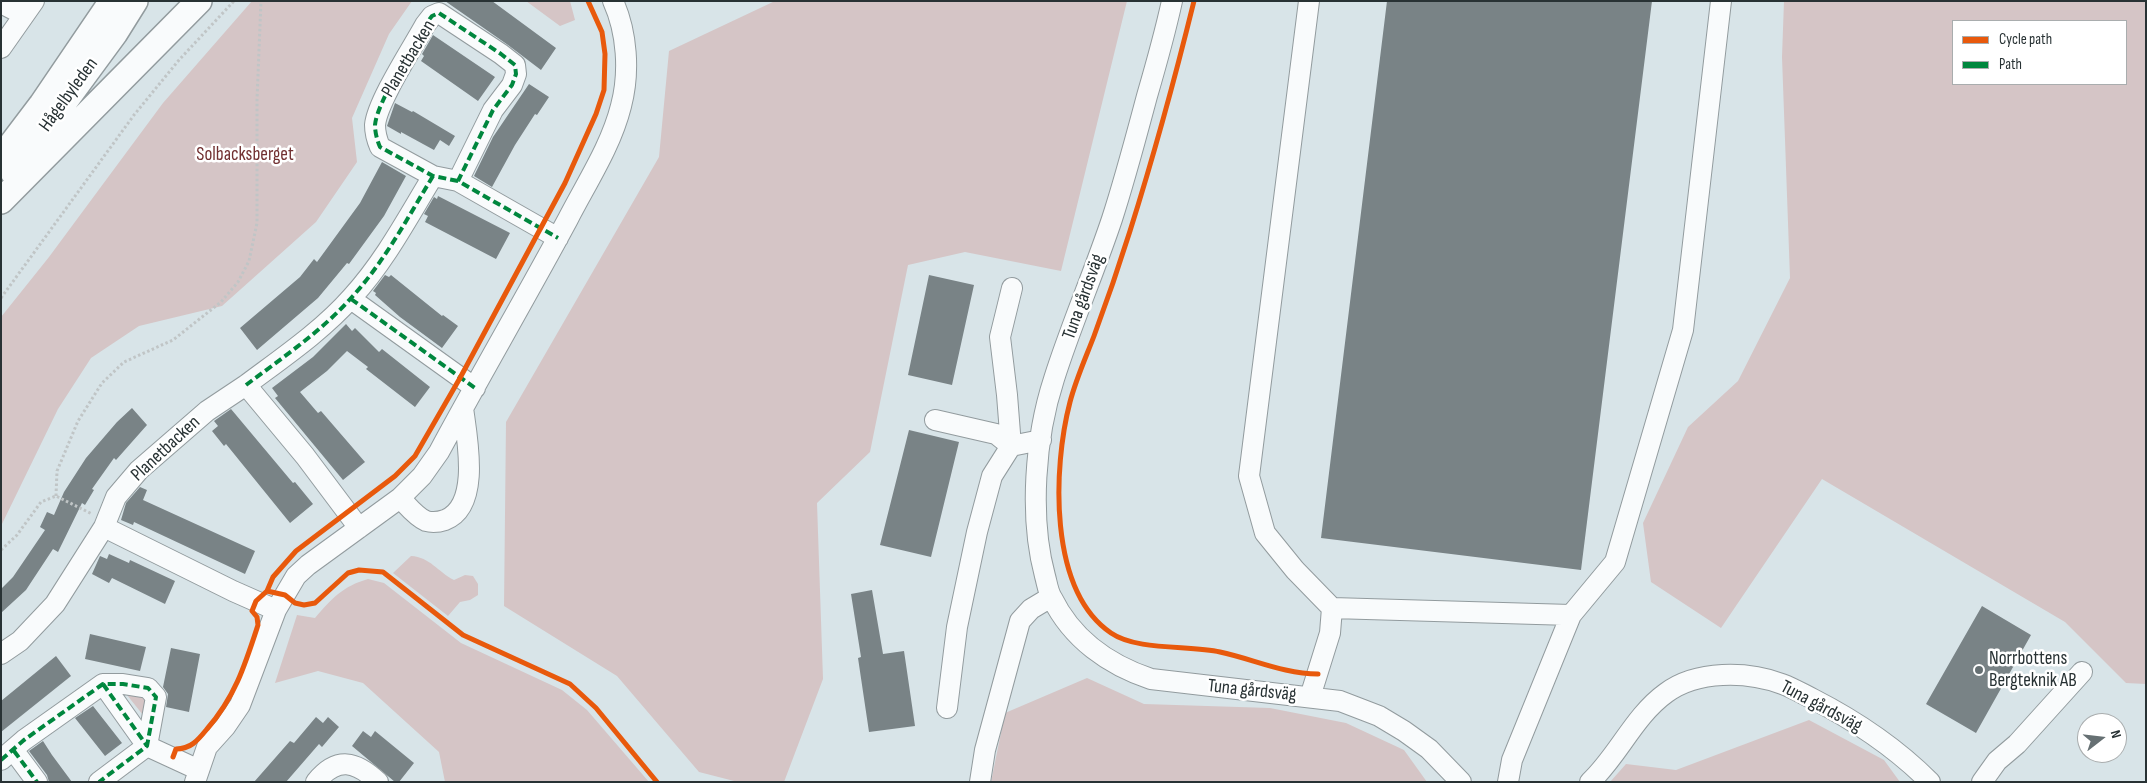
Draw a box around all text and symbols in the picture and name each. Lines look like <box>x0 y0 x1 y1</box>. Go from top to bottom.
street label: Planetbacken <box>377 16 441 102</box>
legend <box>1952 20 2127 85</box>
text: Cycle path <box>1999 30 2052 49</box>
street label: Hågelbyleden <box>35 54 103 136</box>
text: Path <box>1999 55 2022 74</box>
park label: Solbacksberget <box>196 144 294 166</box>
street label: Tuna gårdsväg <box>1058 251 1110 343</box>
street label: Planetbacken <box>127 411 205 487</box>
place label: Norrbottens Bergteknik AB <box>1989 648 2077 692</box>
marker: Norrbottens Bergteknik AB <box>1973 664 1985 676</box>
street label: Tuna gårdsväg <box>1206 675 1298 707</box>
street label: Tuna gårdsväg <box>1776 676 1866 738</box>
north arrow <box>2077 713 2127 763</box>
text: N <box>2107 728 2125 740</box>

